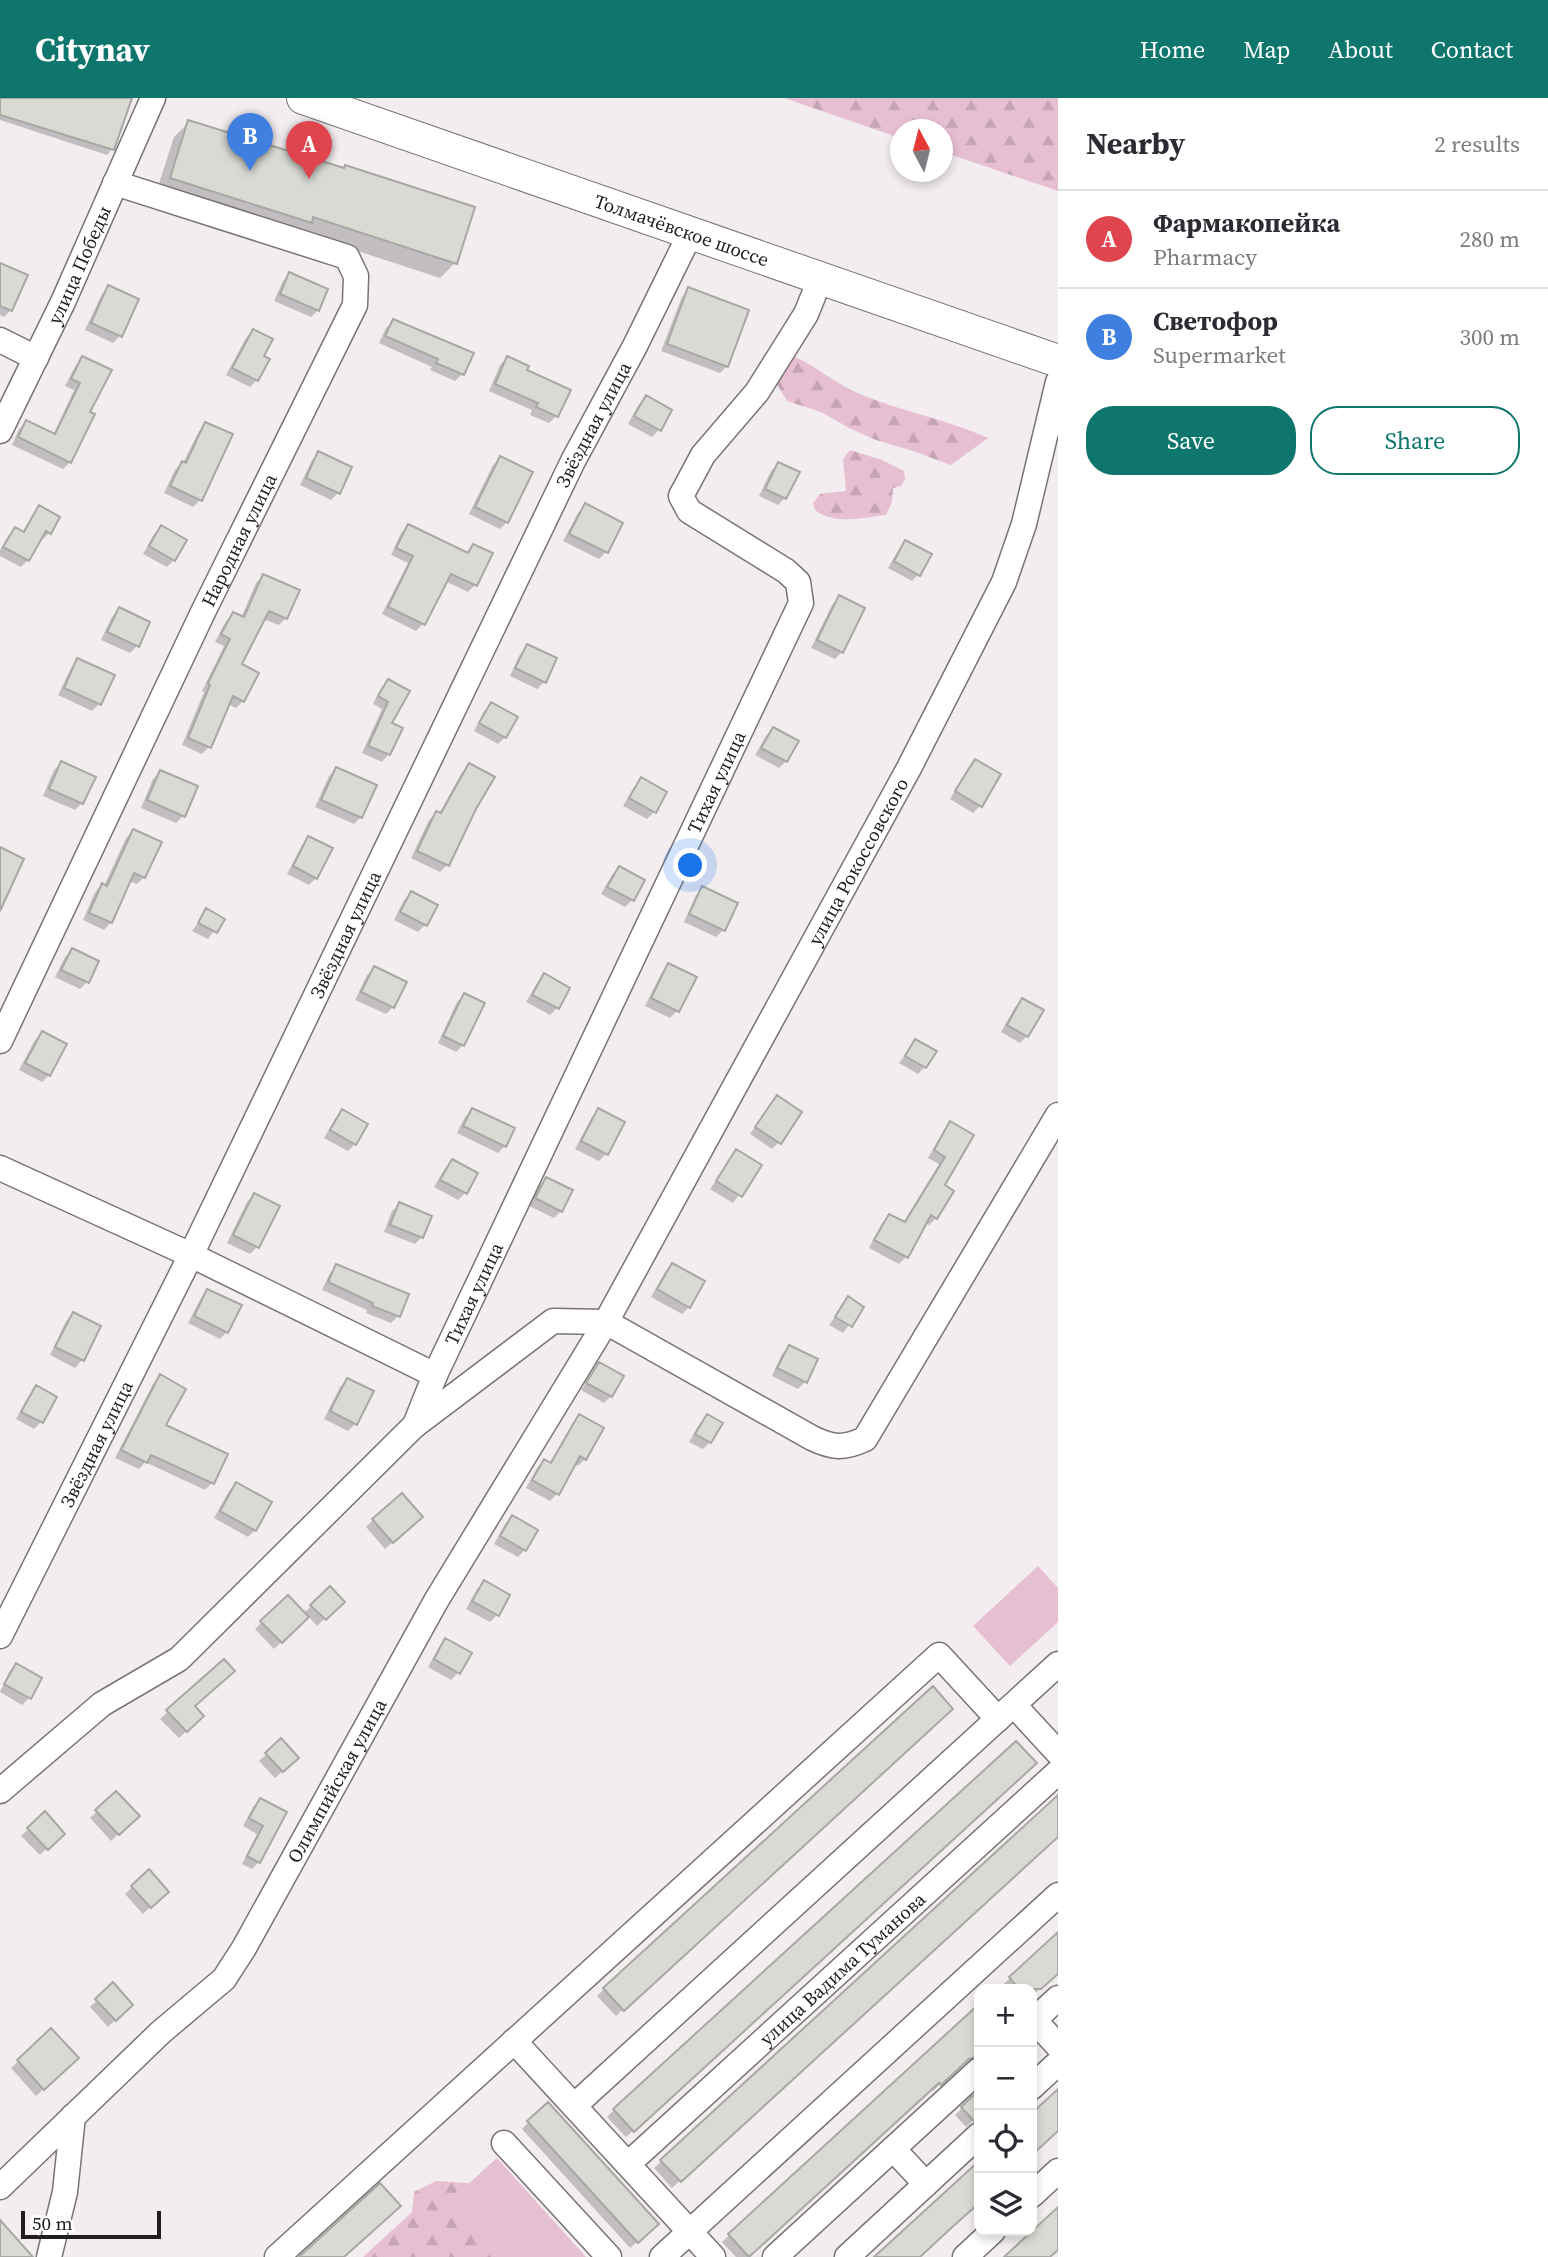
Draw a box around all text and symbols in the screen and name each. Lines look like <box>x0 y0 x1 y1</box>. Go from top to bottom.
text: Citynav <box>35 27 150 72</box>
text: Home <box>1140 33 1205 66</box>
text: Map <box>1243 33 1290 66</box>
text: About <box>1328 33 1393 66</box>
text: Contact <box>1431 33 1513 66</box>
pin: B <box>227 113 273 171</box>
north arrow <box>890 119 953 182</box>
pin: A <box>286 121 332 179</box>
text: Nearby <box>1086 123 1185 164</box>
text: 2 results <box>1434 128 1520 160</box>
street label: Толмачёвское шоссе <box>591 188 772 272</box>
street label: улица Победы <box>41 201 117 329</box>
text: Фармакопейка <box>1153 205 1340 241</box>
text: A <box>1101 223 1117 255</box>
text: 280 m <box>1459 223 1520 255</box>
text: Pharmacy <box>1153 241 1257 273</box>
text: Светофор <box>1153 303 1278 339</box>
text: B <box>1102 321 1116 353</box>
text: 300 m <box>1459 321 1520 353</box>
text: Supermarket <box>1153 339 1286 371</box>
street label: Звёздная улица <box>549 357 637 492</box>
button: Save <box>1086 406 1296 475</box>
button: Share <box>1310 406 1520 475</box>
street label: Народная улица <box>195 469 283 611</box>
street label: Тихая улица <box>681 726 752 838</box>
street label: улица Рокоссовского <box>802 773 914 950</box>
your location <box>673 848 707 882</box>
street label: Звёздная улица <box>303 866 387 1002</box>
street label: Тихая улица <box>438 1238 509 1349</box>
street label: Звёздная улица <box>54 1376 139 1512</box>
street label: Олимпийская улица <box>281 1694 393 1867</box>
street label: улица Вадима Туманова <box>754 1886 931 2051</box>
map controls <box>974 1984 1037 2236</box>
button: + <box>974 1984 1037 2047</box>
button: − <box>974 2047 1037 2110</box>
button: locate <box>974 2110 1037 2173</box>
button: layers <box>974 2173 1037 2236</box>
scale bar <box>21 2208 161 2240</box>
text: 50 m <box>32 2210 73 2236</box>

